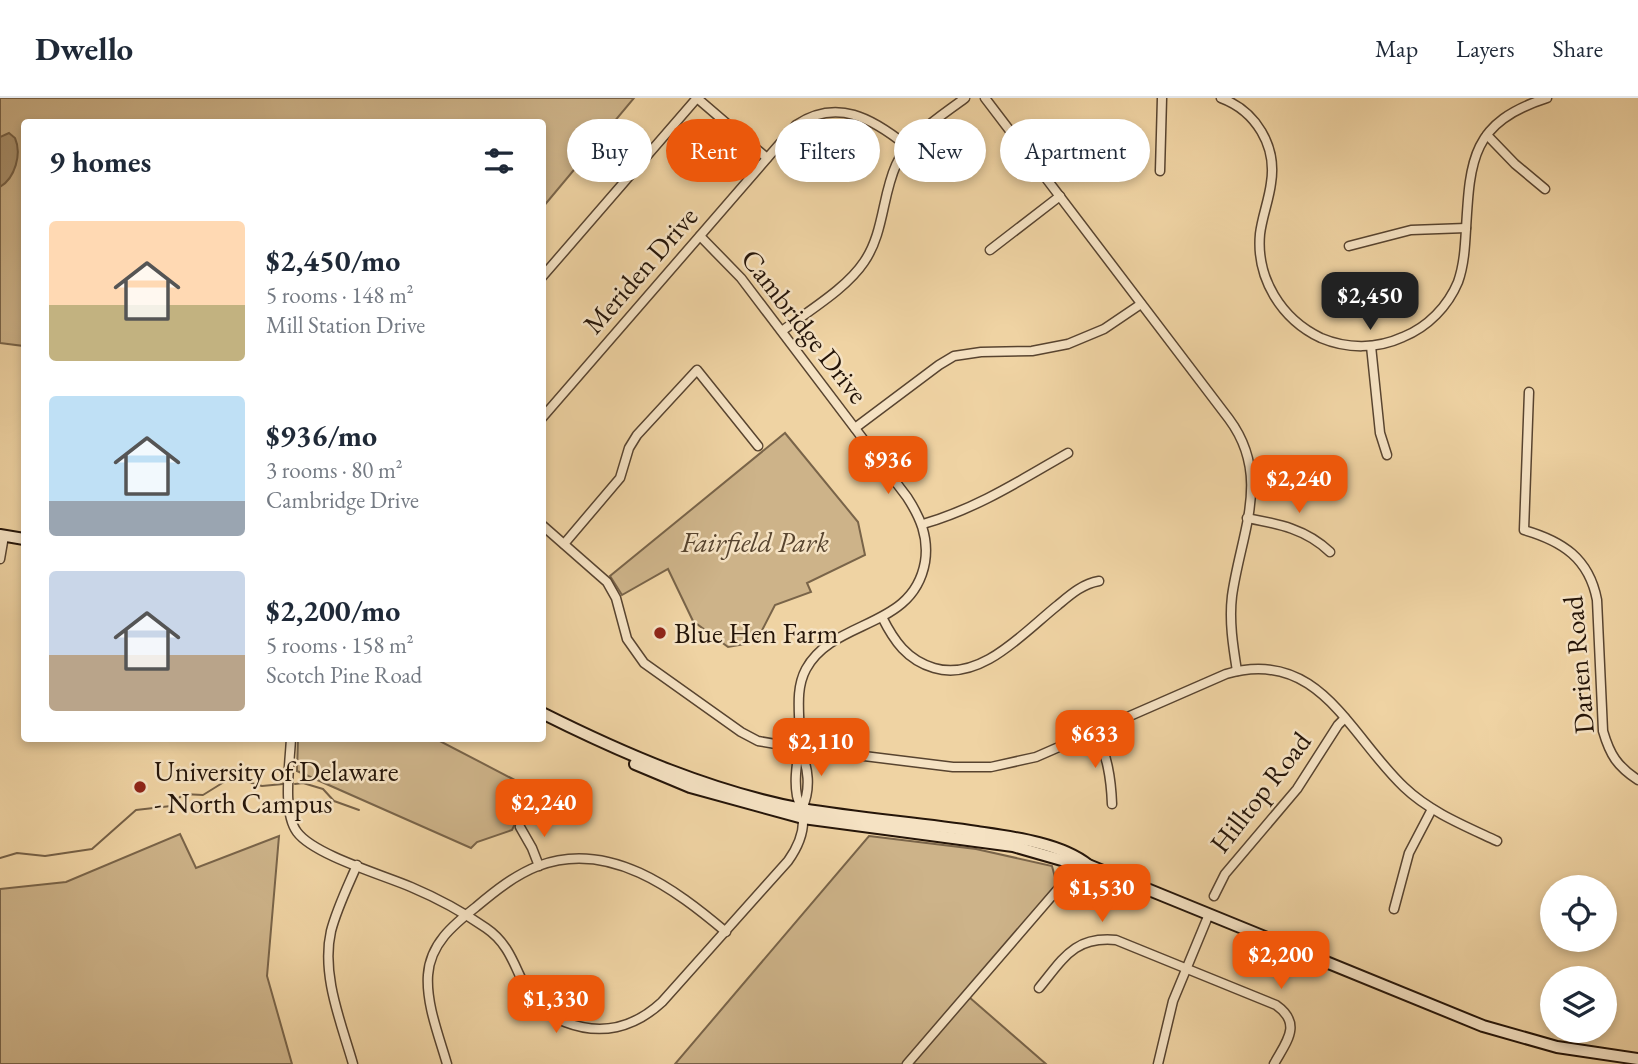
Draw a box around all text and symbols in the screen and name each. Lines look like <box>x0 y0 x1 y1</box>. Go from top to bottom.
text: Dwello <box>35 27 133 70</box>
text: Map <box>1375 33 1418 64</box>
text: Layers <box>1456 33 1515 64</box>
text: Share <box>1553 33 1603 64</box>
chip: Buy <box>567 119 652 182</box>
chip: Rent <box>666 119 761 182</box>
chip: Filters <box>775 119 880 182</box>
chip: New <box>894 119 986 182</box>
chip: Apartment <box>1000 119 1150 182</box>
text: 9 homes <box>49 142 151 181</box>
icon: filters <box>480 142 518 180</box>
street label: Meriden Drive <box>575 199 705 341</box>
text: $2,450/mo <box>266 241 400 280</box>
street label: Cambridge Drive <box>734 242 877 410</box>
icon: home <box>105 249 189 333</box>
pin: $2,450 <box>1313 272 1427 332</box>
text: 5 rooms · 148 m² <box>266 280 414 310</box>
text: $2,450 <box>1338 280 1402 310</box>
text: Mill Station Drive <box>266 310 425 340</box>
text: $936/mo <box>266 416 377 455</box>
icon: home <box>105 424 189 508</box>
pin: $936 <box>847 436 929 496</box>
text: $936 <box>864 444 912 474</box>
text: 3 rooms · 80 m² <box>266 455 403 485</box>
pin: $2,240 <box>1242 456 1356 515</box>
text: $2,240 <box>1267 463 1331 493</box>
text: Cambridge Drive <box>266 485 419 515</box>
park label: Fairfield Park <box>680 524 829 560</box>
text: $2,200/mo <box>266 591 400 630</box>
street label: Darien Road <box>1554 594 1602 736</box>
icon: home <box>105 599 189 683</box>
place label: Blue Hen Farm <box>674 615 838 651</box>
marker: Blue Hen Farm <box>652 625 668 641</box>
text: 5 rooms · 158 m² <box>266 630 414 660</box>
text: Scotch Pine Road <box>266 660 422 690</box>
pin: $633 <box>1054 710 1136 770</box>
pin: $2,110 <box>764 718 878 778</box>
text: $633 <box>1071 718 1119 748</box>
street label: Hilltop Road <box>1201 723 1319 860</box>
text: $2,110 <box>789 726 853 756</box>
place label: University of Delaware - North Campus <box>154 753 399 821</box>
marker: University of Delaware - North Campus <box>132 779 148 795</box>
pin: $2,240 <box>487 780 601 839</box>
text: $2,240 <box>512 787 576 817</box>
pin: $1,530 <box>1045 864 1159 924</box>
text: $1,530 <box>1070 872 1134 902</box>
map controls <box>1540 875 1617 1043</box>
button: locate <box>1540 875 1617 952</box>
pin: $2,200 <box>1224 932 1338 991</box>
text: $2,200 <box>1249 939 1313 969</box>
button: layers <box>1540 966 1617 1043</box>
pin: $1,330 <box>499 976 613 1035</box>
text: $1,330 <box>524 983 588 1013</box>

